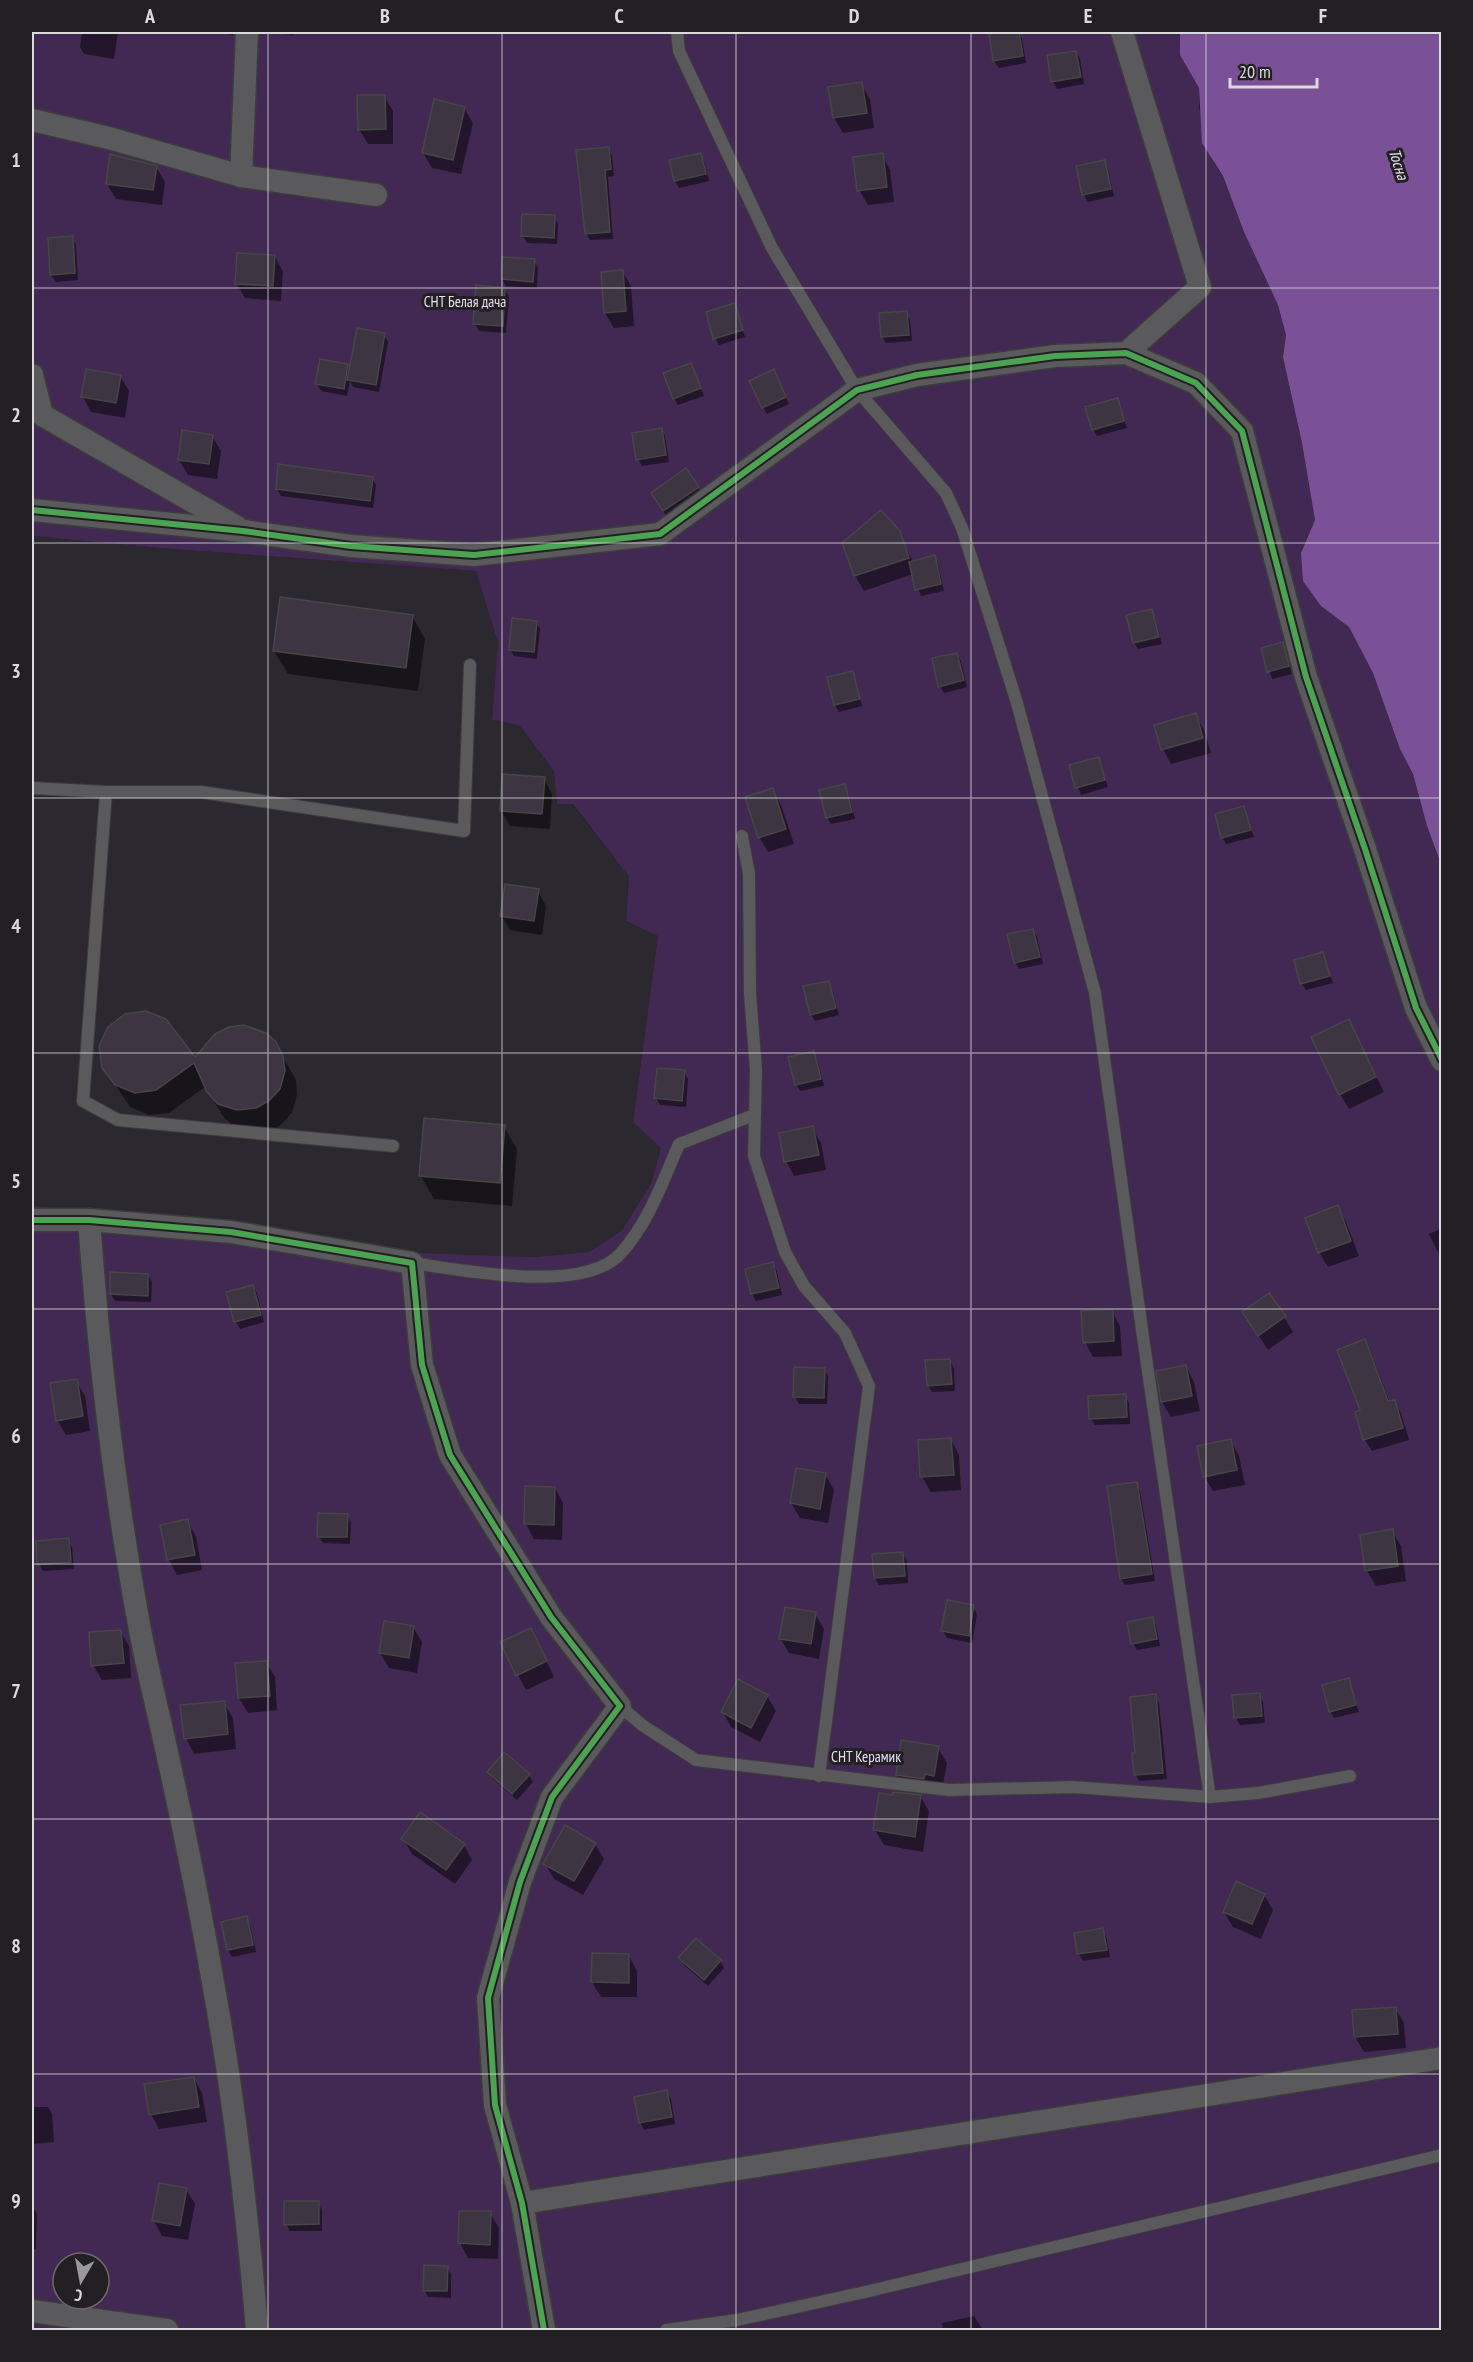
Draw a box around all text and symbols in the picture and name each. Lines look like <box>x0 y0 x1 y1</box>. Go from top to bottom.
text: A <box>144 3 156 29</box>
text: B <box>380 3 390 29</box>
text: C <box>614 3 624 29</box>
text: D <box>849 3 860 29</box>
text: E <box>1084 3 1092 29</box>
text: F <box>1319 3 1327 29</box>
scale bar <box>1230 51 1317 89</box>
text: 20 m <box>1239 60 1271 83</box>
water label: Тосна <box>1385 146 1414 184</box>
text: 1 <box>11 147 21 173</box>
park label: СНТ Белая дача <box>424 292 506 311</box>
text: 2 <box>11 402 21 428</box>
text: 3 <box>11 658 21 684</box>
text: 4 <box>11 913 21 939</box>
text: 5 <box>11 1168 21 1194</box>
text: 6 <box>11 1423 21 1449</box>
text: 7 <box>11 1678 21 1704</box>
park label: СНТ Керамик <box>831 1747 901 1766</box>
text: 8 <box>11 1933 21 1959</box>
text: 9 <box>11 2188 21 2214</box>
north arrow <box>51 2251 111 2311</box>
text: С <box>72 2285 84 2306</box>

